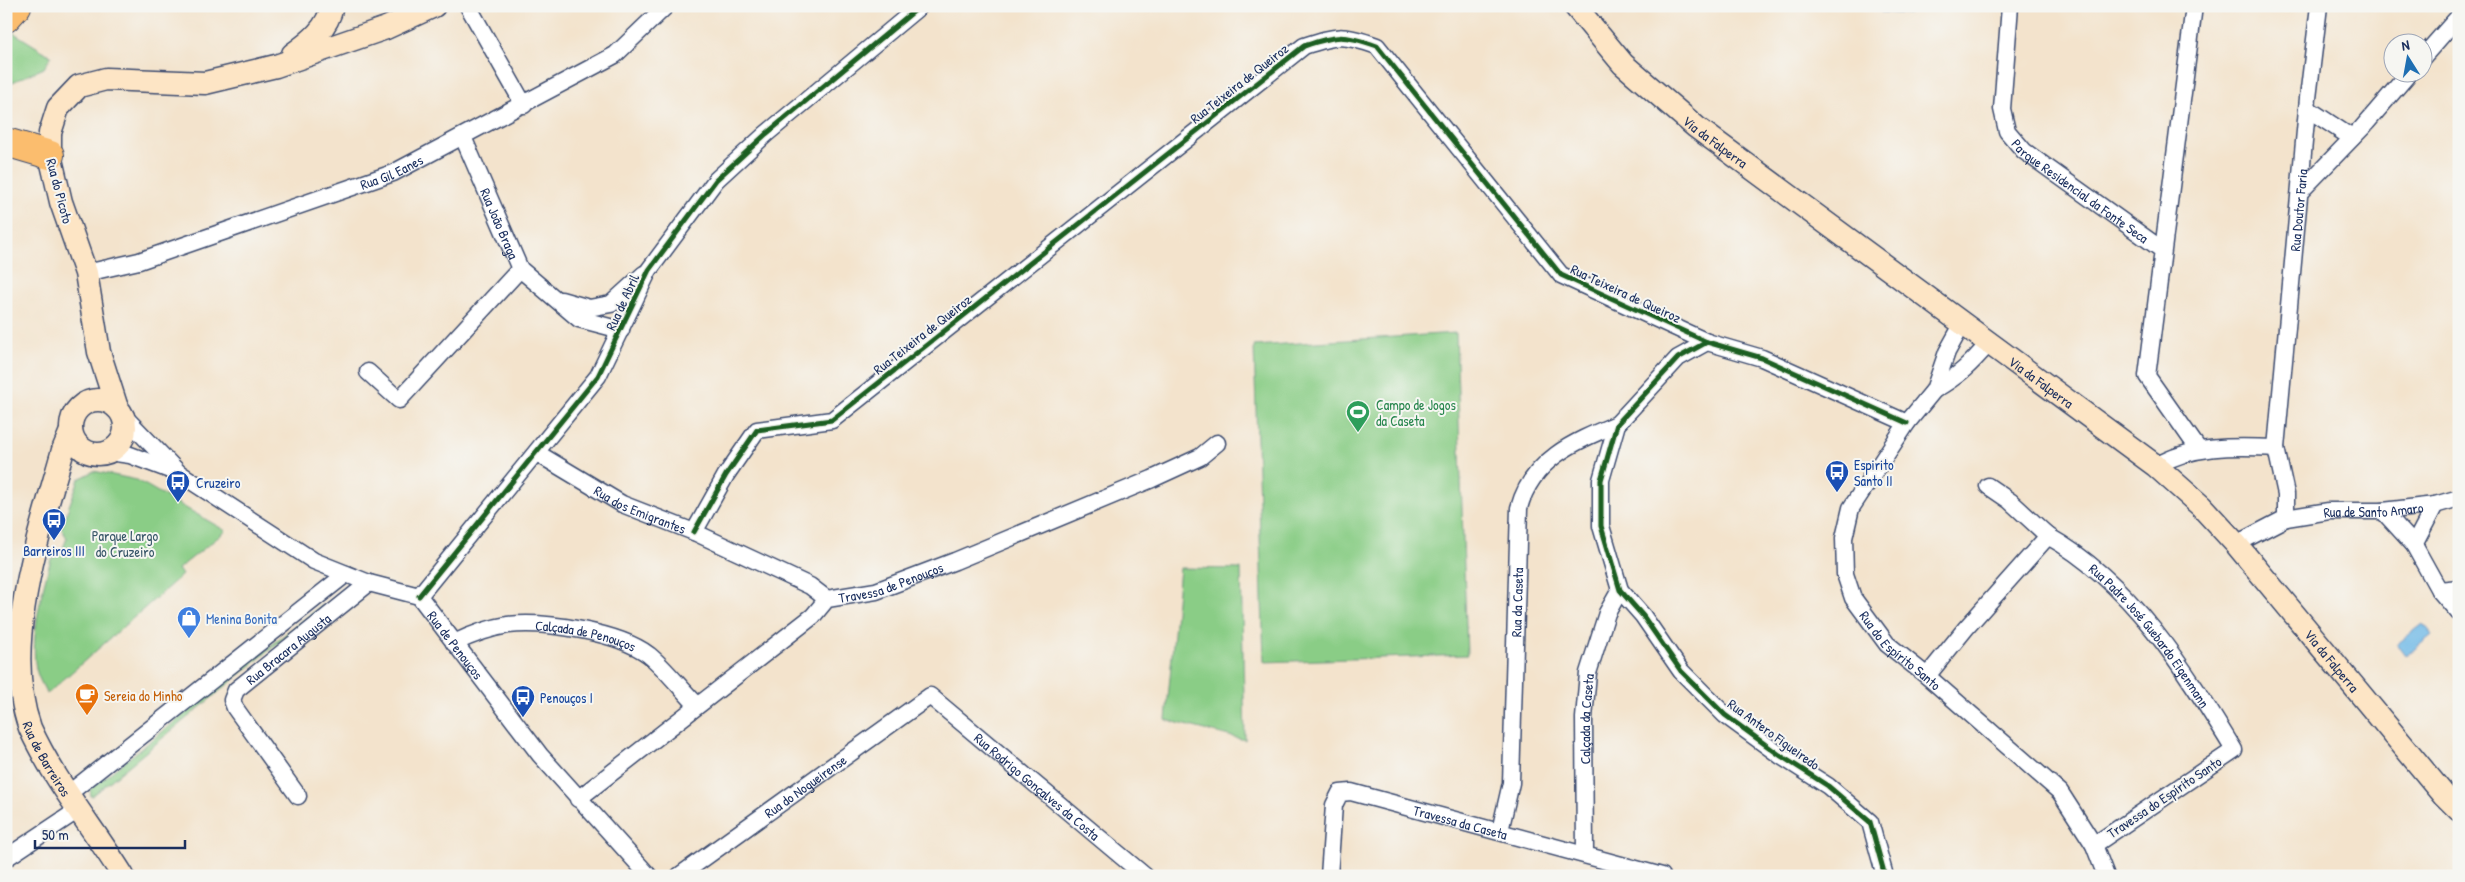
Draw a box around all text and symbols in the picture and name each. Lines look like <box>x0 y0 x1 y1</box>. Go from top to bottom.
north arrow <box>2382 32 2432 82</box>
text: N <box>2400 35 2411 55</box>
street label: Rua Teixeira de Queiroz <box>1186 39 1292 127</box>
street label: Via da Falperra <box>1679 111 1752 172</box>
street label: Parque Residencial da Fonte Seca <box>2008 134 2153 247</box>
street label: Rua Gil Eanes <box>357 150 426 193</box>
street label: Rua do Picoto <box>42 156 78 226</box>
street label: Rua Doutor Faria <box>2285 168 2311 252</box>
street label: Rua João Braga <box>477 185 524 262</box>
street label: Rua Teixeira de Queiroz <box>1568 259 1684 327</box>
street label: Rua de Abril <box>601 271 643 333</box>
street label: Rua Teixeira de Queiroz <box>869 290 975 378</box>
street label: Via da Falperra <box>2005 351 2078 412</box>
place label: Campo de Jogos da Caseta <box>1376 395 1456 430</box>
sports icon: Campo de Jogos da Caseta <box>1345 399 1371 433</box>
place label: Espirito Santo II <box>1854 455 1894 490</box>
bus stop icon: Espirito Santo II <box>1824 459 1850 493</box>
bus stop icon: Cruzeiro <box>165 469 191 503</box>
place label: Cruzeiro <box>196 473 241 492</box>
street label: Rua dos Emigrantes <box>591 480 689 538</box>
street label: Rua de Santo Amaro <box>2322 497 2425 521</box>
bus stop icon: Barreiros III <box>41 507 67 541</box>
park label: Parque Largo do Cruzeiro <box>92 526 159 561</box>
place label: Barreiros III <box>23 541 85 560</box>
street label: Travessa de Penouços <box>837 557 946 606</box>
street label: Rua Padre José Guebardo Eigenmann <box>2086 559 2215 711</box>
street label: Rua da Caseta <box>1506 567 1527 637</box>
shop icon: Menina Bonita <box>176 605 202 639</box>
street label: Rua de Penouços <box>424 606 488 683</box>
street label: Rua do Espírito Santo <box>1856 607 1946 694</box>
street label: Rua Bracara Augusta <box>241 608 335 688</box>
place label: Menina Bonita <box>206 609 277 628</box>
street label: Calçada de Penouços <box>535 615 639 655</box>
street label: Via da Falperra <box>2301 625 2364 696</box>
street label: Calçada da Caseta <box>1574 672 1597 764</box>
cafe icon: Sereia do Minho <box>74 682 100 716</box>
bus stop icon: Penouços I <box>510 684 536 718</box>
place label: Sereia do Minho <box>104 686 183 705</box>
place label: Penouços I <box>540 688 593 707</box>
street label: Rua Antero Figueiredo <box>1724 694 1824 775</box>
street label: Rua de Barreiros <box>19 719 76 800</box>
street label: Rua Rodrigo Gonçalves da Costa <box>971 728 1105 844</box>
street label: Rua do Nogueirense <box>760 749 850 822</box>
street label: Travessa do Espírito Santo <box>2103 751 2226 843</box>
street label: Travessa da Caseta <box>1411 800 1510 843</box>
scale bar <box>35 817 185 849</box>
text: 50 m <box>42 824 69 845</box>

